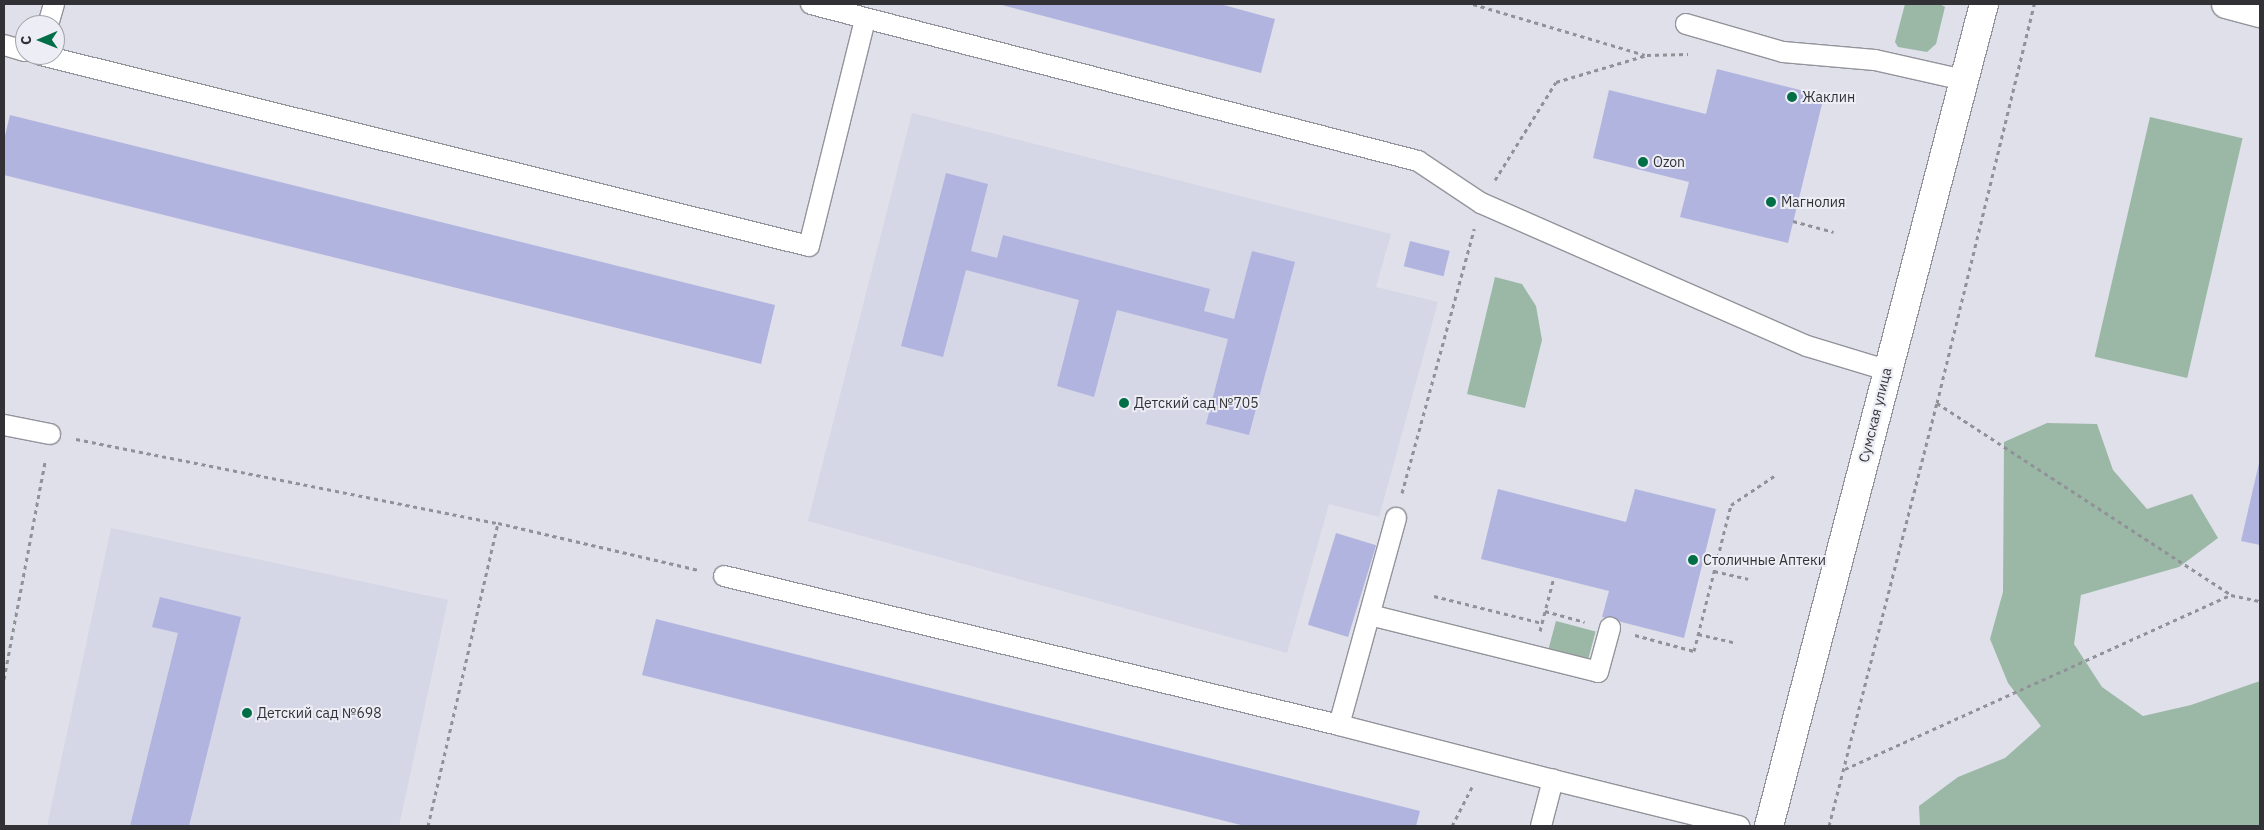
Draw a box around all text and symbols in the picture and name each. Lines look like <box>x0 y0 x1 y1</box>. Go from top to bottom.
north arrow <box>15 15 65 65</box>
text: С <box>17 36 35 45</box>
place label: Жаклин <box>1802 89 1855 105</box>
marker: Жаклин <box>1786 91 1798 103</box>
place label: Ozon <box>1653 154 1685 170</box>
marker: Ozon <box>1637 156 1649 168</box>
place label: Магнолия <box>1781 194 1846 210</box>
marker: Магнолия <box>1765 196 1777 208</box>
street label: Сумская улица <box>1855 366 1895 464</box>
place label: Детский сад №705 <box>1134 395 1259 411</box>
marker: Детский сад №705 <box>1118 397 1130 409</box>
place label: Столичные Аптеки <box>1703 552 1826 568</box>
marker: Столичные Аптеки <box>1687 554 1699 566</box>
place label: Детский сад №698 <box>257 705 382 721</box>
marker: Детский сад №698 <box>241 707 253 719</box>

